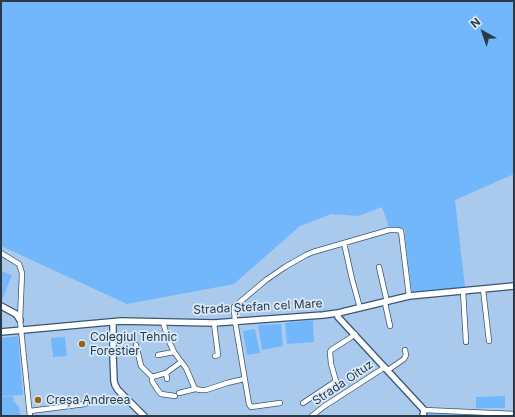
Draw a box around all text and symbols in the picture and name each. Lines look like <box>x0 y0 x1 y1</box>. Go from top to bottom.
north arrow <box>463 12 503 52</box>
text: N <box>468 15 483 31</box>
street label: Strada Ștefan cel Mare <box>193 296 323 318</box>
place label: Colegiul Tehnic Forestier <box>90 330 177 358</box>
marker: Colegiul Tehnic Forestier <box>77 339 87 349</box>
street label: Strada Oituz <box>310 357 376 409</box>
place label: Creșa Andreea <box>46 393 130 407</box>
marker: Creșa Andreea <box>33 395 43 405</box>

